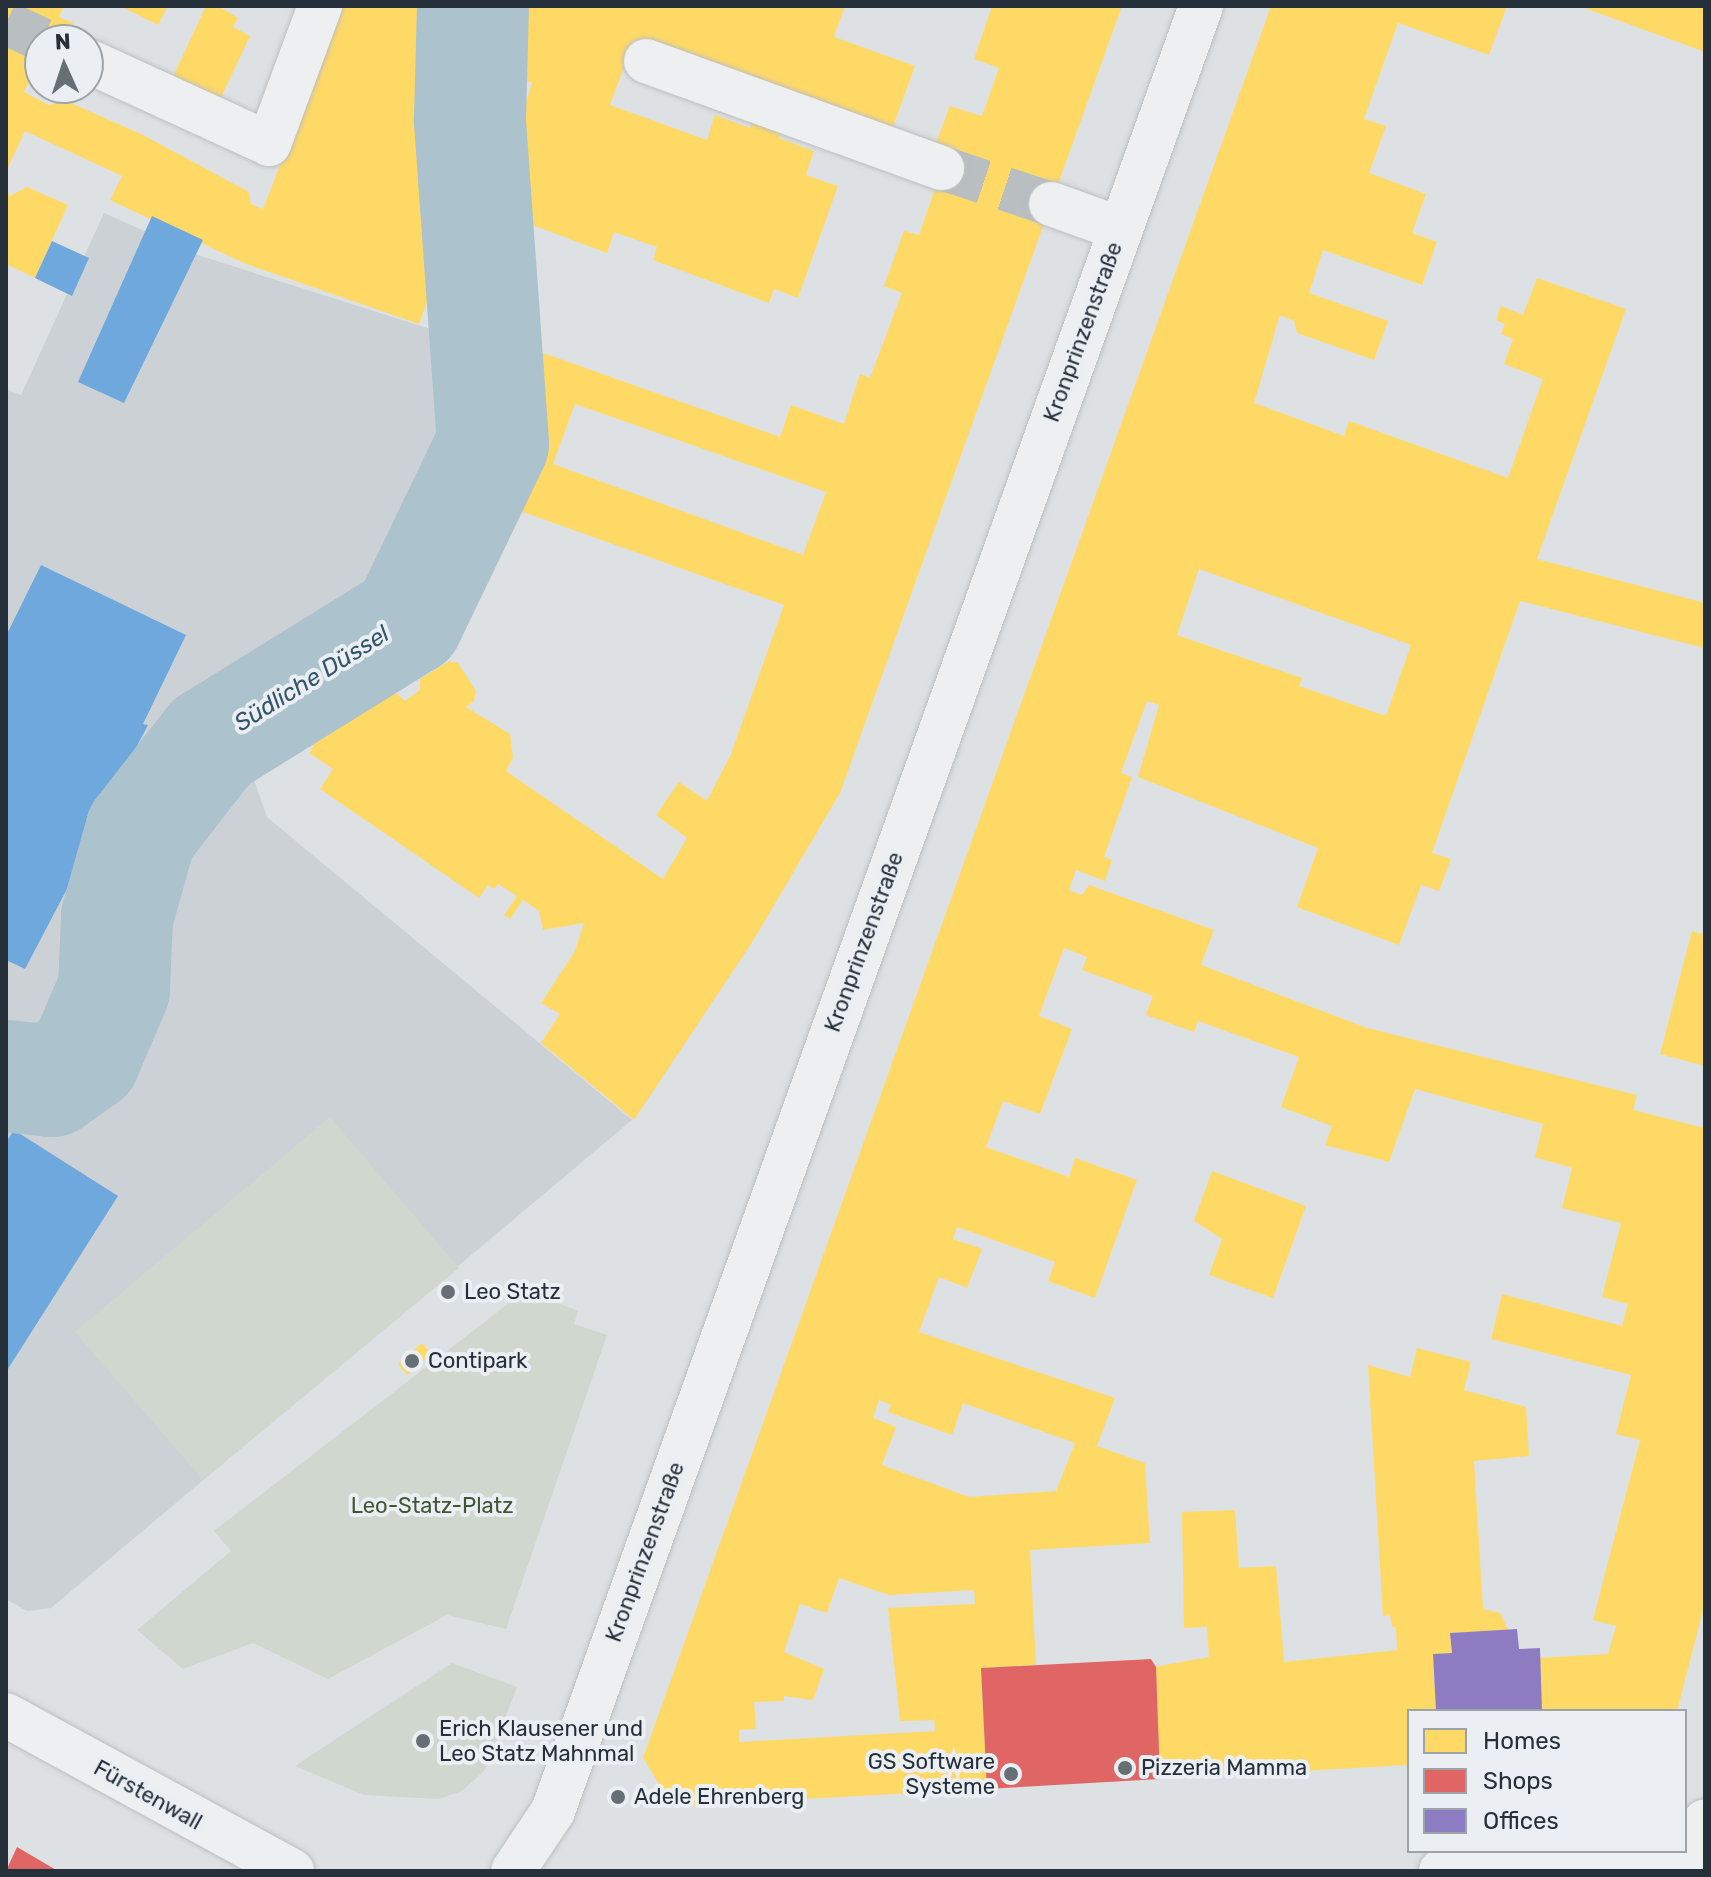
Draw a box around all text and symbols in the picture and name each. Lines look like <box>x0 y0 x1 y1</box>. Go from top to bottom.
north arrow <box>24 24 104 104</box>
text: N <box>54 28 71 55</box>
street label: Kronprinzenstraße <box>1038 238 1128 426</box>
water label: Südliche Düssel <box>229 620 395 738</box>
street label: Kronprinzenstraße <box>819 848 909 1036</box>
place label: Leo Statz <box>464 1279 561 1305</box>
marker: Leo Statz <box>439 1283 457 1301</box>
place label: Contipark <box>428 1348 527 1374</box>
marker: Contipark <box>403 1352 421 1370</box>
street label: Kronprinzenstraße <box>600 1458 690 1646</box>
park label: Leo-Statz-Platz <box>351 1493 513 1519</box>
legend <box>1407 1709 1687 1853</box>
place label: Erich Klausener und Leo Statz Mahnmal <box>439 1715 644 1766</box>
text: Homes <box>1483 1727 1561 1755</box>
marker: Erich Klausener und Leo Statz Mahnmal <box>414 1732 432 1750</box>
place label: GS Software Systeme <box>868 1748 995 1800</box>
street label: Fürstenwall <box>89 1754 207 1836</box>
place label: Pizzeria Mamma <box>1141 1755 1307 1781</box>
marker: Pizzeria Mamma <box>1116 1759 1134 1777</box>
marker: GS Software Systeme <box>1002 1765 1020 1783</box>
text: Shops <box>1483 1767 1553 1795</box>
place label: Adele Ehrenberg <box>634 1784 804 1810</box>
marker: Adele Ehrenberg <box>609 1788 627 1806</box>
text: Offices <box>1483 1807 1559 1835</box>

